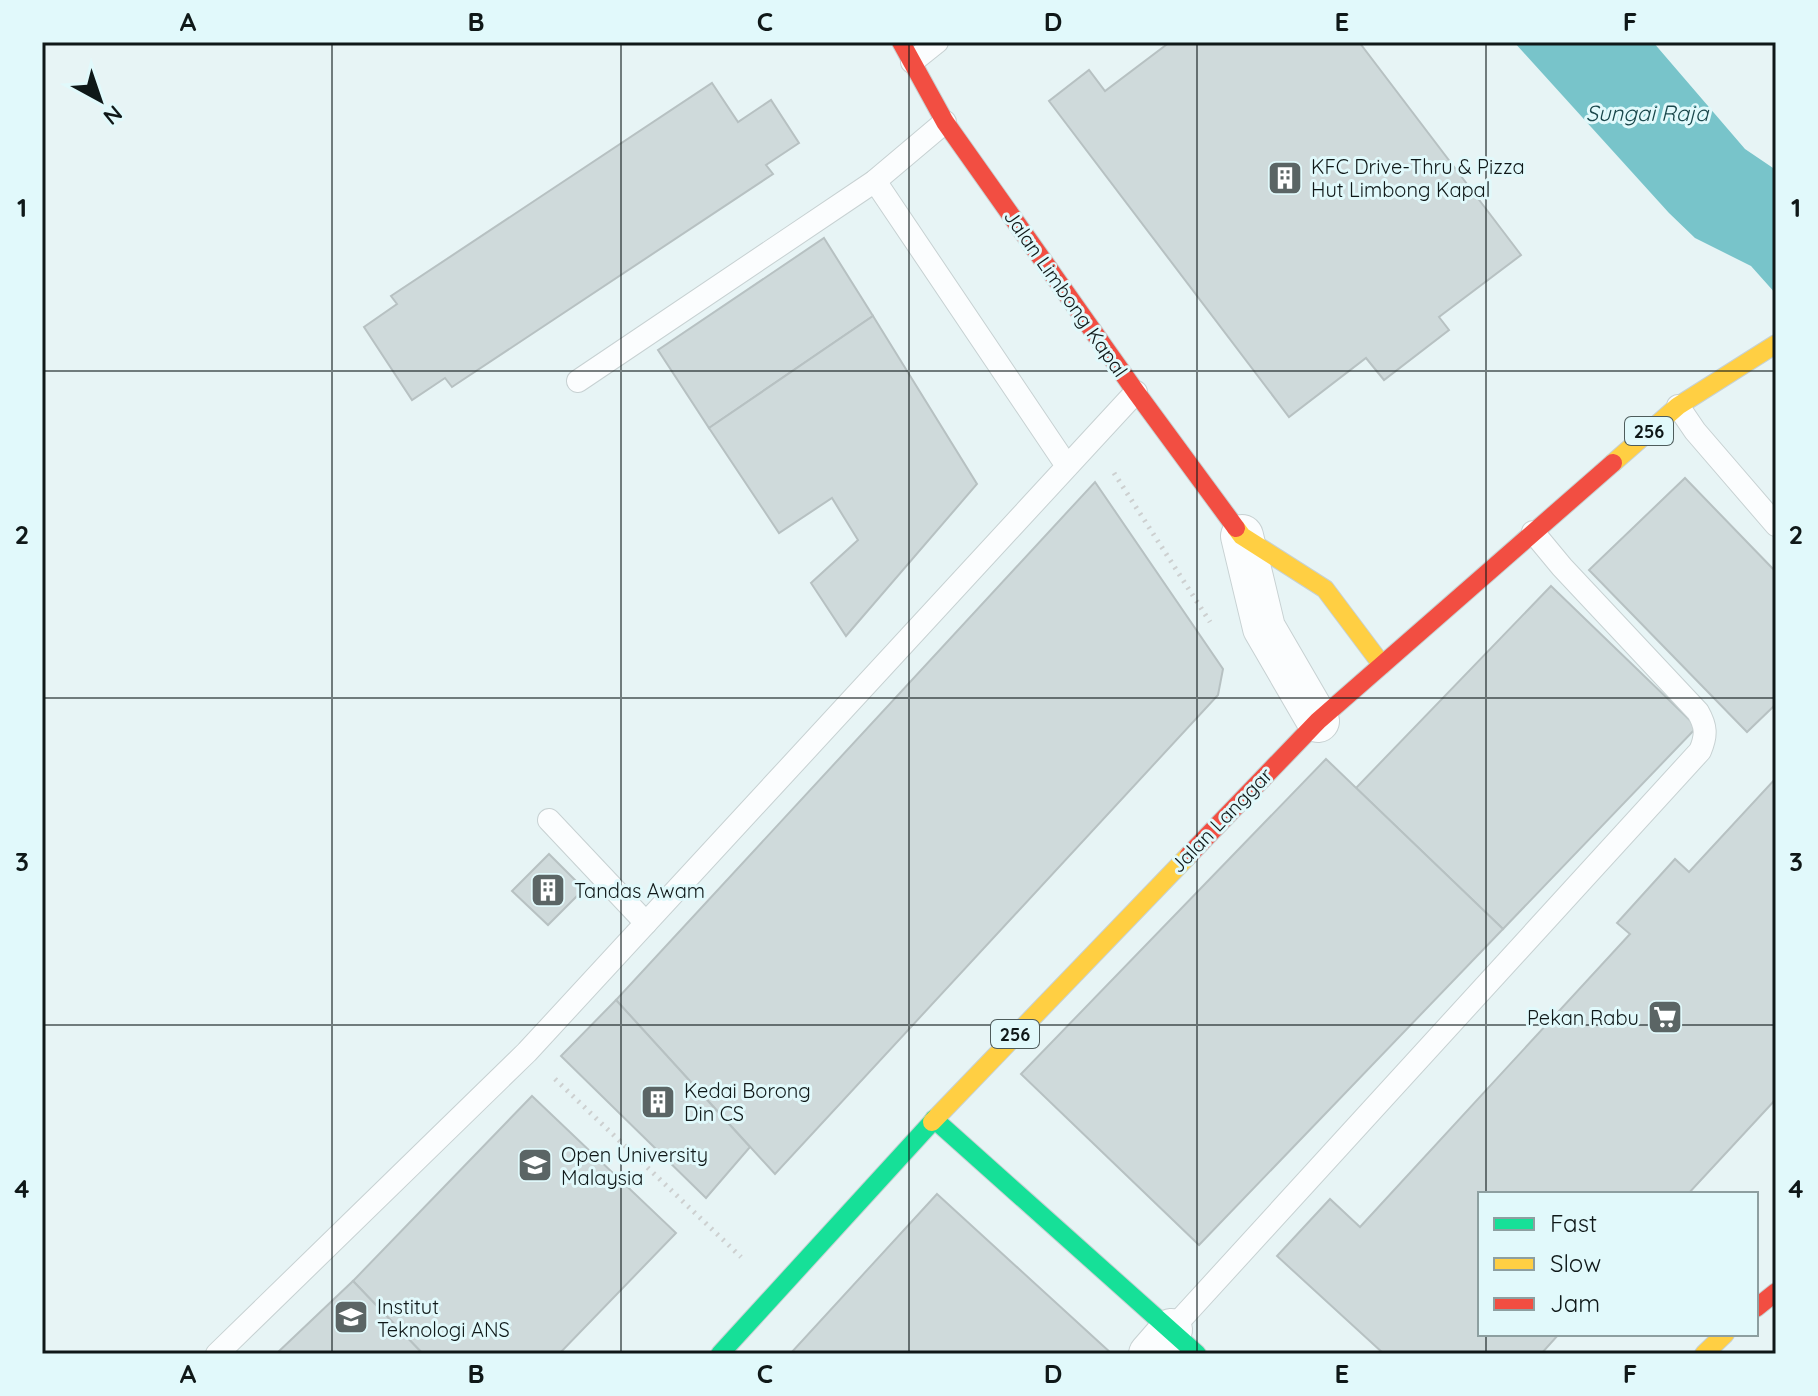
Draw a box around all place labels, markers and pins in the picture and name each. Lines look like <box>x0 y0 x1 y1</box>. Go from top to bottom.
place label: KFC Drive-Thru & Pizza Hut Limbong Kapal <box>1311 154 1525 202</box>
building icon: KFC Drive-Thru & Pizza Hut Limbong Kapal <box>1266 159 1304 197</box>
building icon: Tandas Awam <box>529 871 567 909</box>
place label: Tandas Awam <box>574 878 705 903</box>
supermarket icon: Pekan Rabu <box>1646 998 1684 1036</box>
place label: Pekan Rabu <box>1527 1005 1639 1030</box>
place label: Kedai Borong Din CS <box>684 1078 811 1126</box>
building icon: Kedai Borong Din CS <box>639 1083 677 1121</box>
place label: Open University Malaysia <box>561 1142 708 1190</box>
school or university icon: Open University Malaysia <box>516 1146 554 1184</box>
place label: Institut Teknologi ANS <box>377 1294 510 1342</box>
school or university icon: Institut Teknologi ANS <box>332 1298 370 1336</box>

